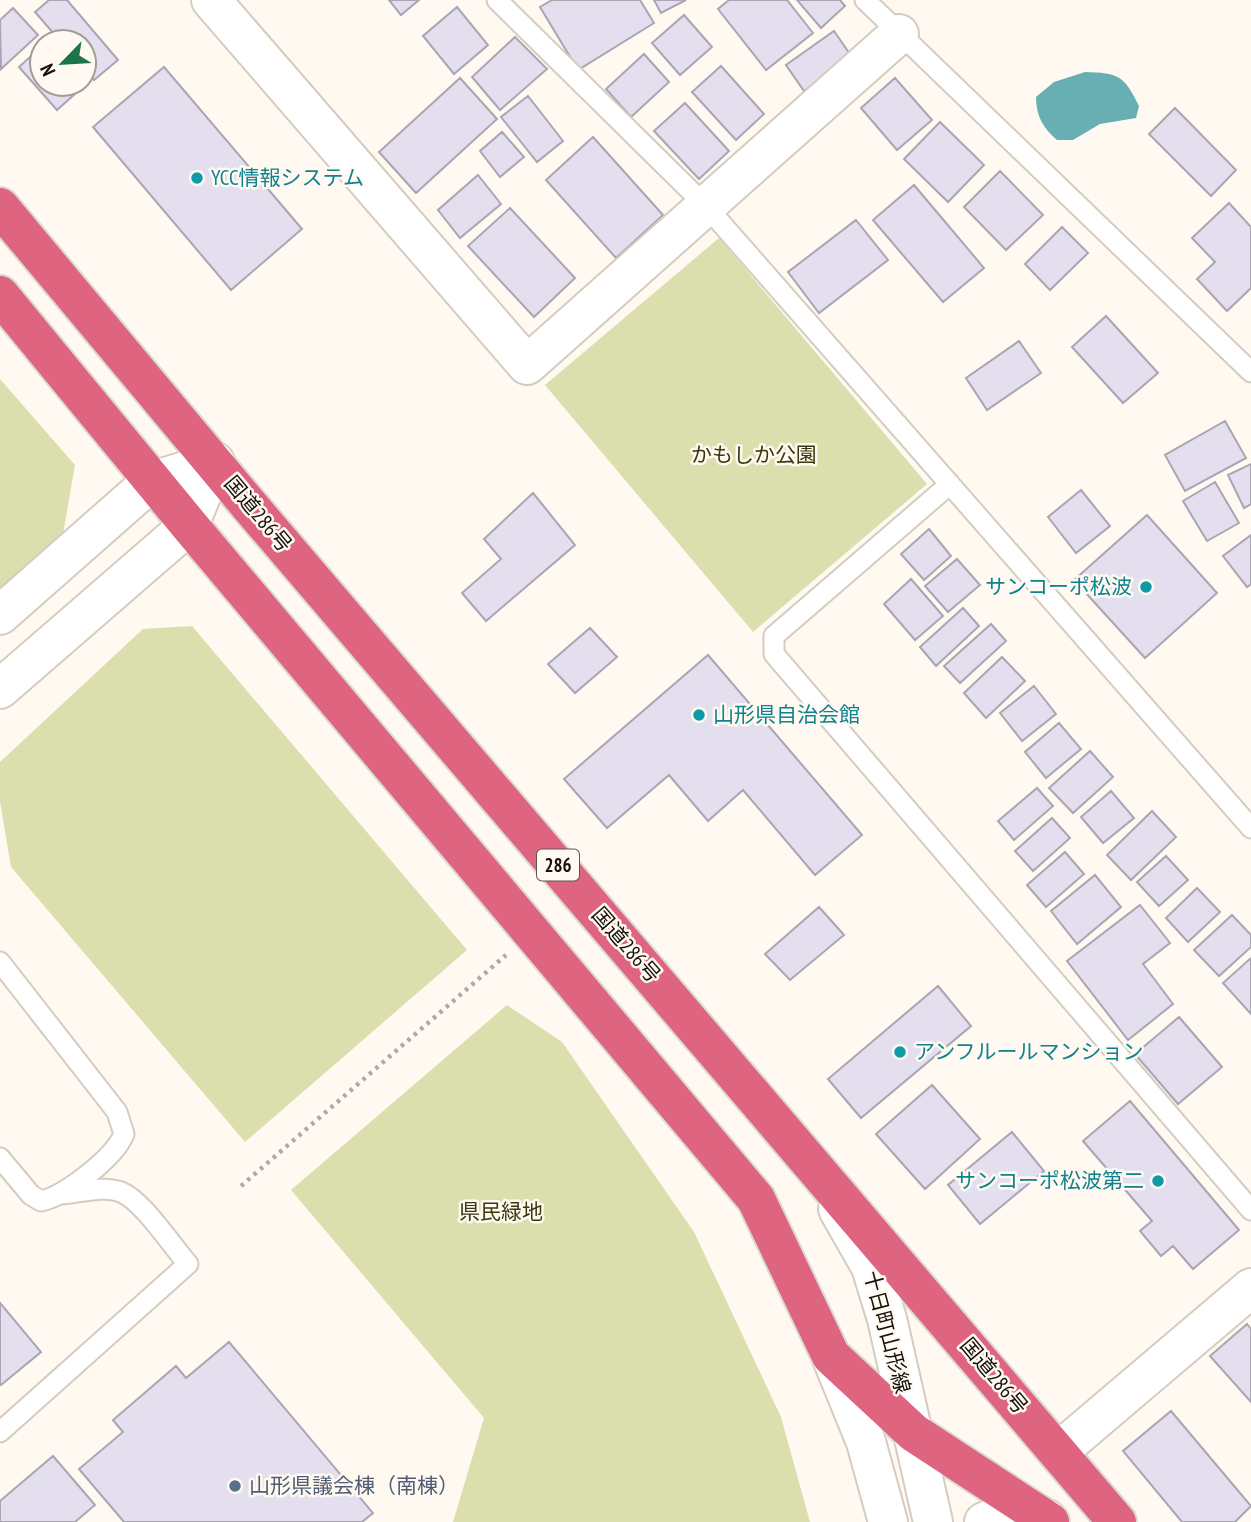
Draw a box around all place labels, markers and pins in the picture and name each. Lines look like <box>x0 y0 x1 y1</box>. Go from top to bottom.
place label: YCC情報システム <box>211 164 364 191</box>
marker: YCC情報システム <box>189 170 205 186</box>
place label: サンコーポ松波 <box>985 573 1132 600</box>
marker: サンコーポ松波 <box>1138 579 1154 595</box>
place label: 山形県自治会館 <box>713 701 860 728</box>
marker: 山形県自治会館 <box>691 707 707 723</box>
place label: アンフルールマンション <box>914 1038 1144 1065</box>
marker: アンフルールマンション <box>892 1044 908 1060</box>
place label: サンコーポ松波第二 <box>955 1167 1144 1194</box>
marker: サンコーポ松波第二 <box>1150 1173 1166 1189</box>
place label: 山形県議会棟（南棟） <box>249 1472 459 1499</box>
marker: 山形県議会棟（南棟） <box>227 1478 243 1494</box>

